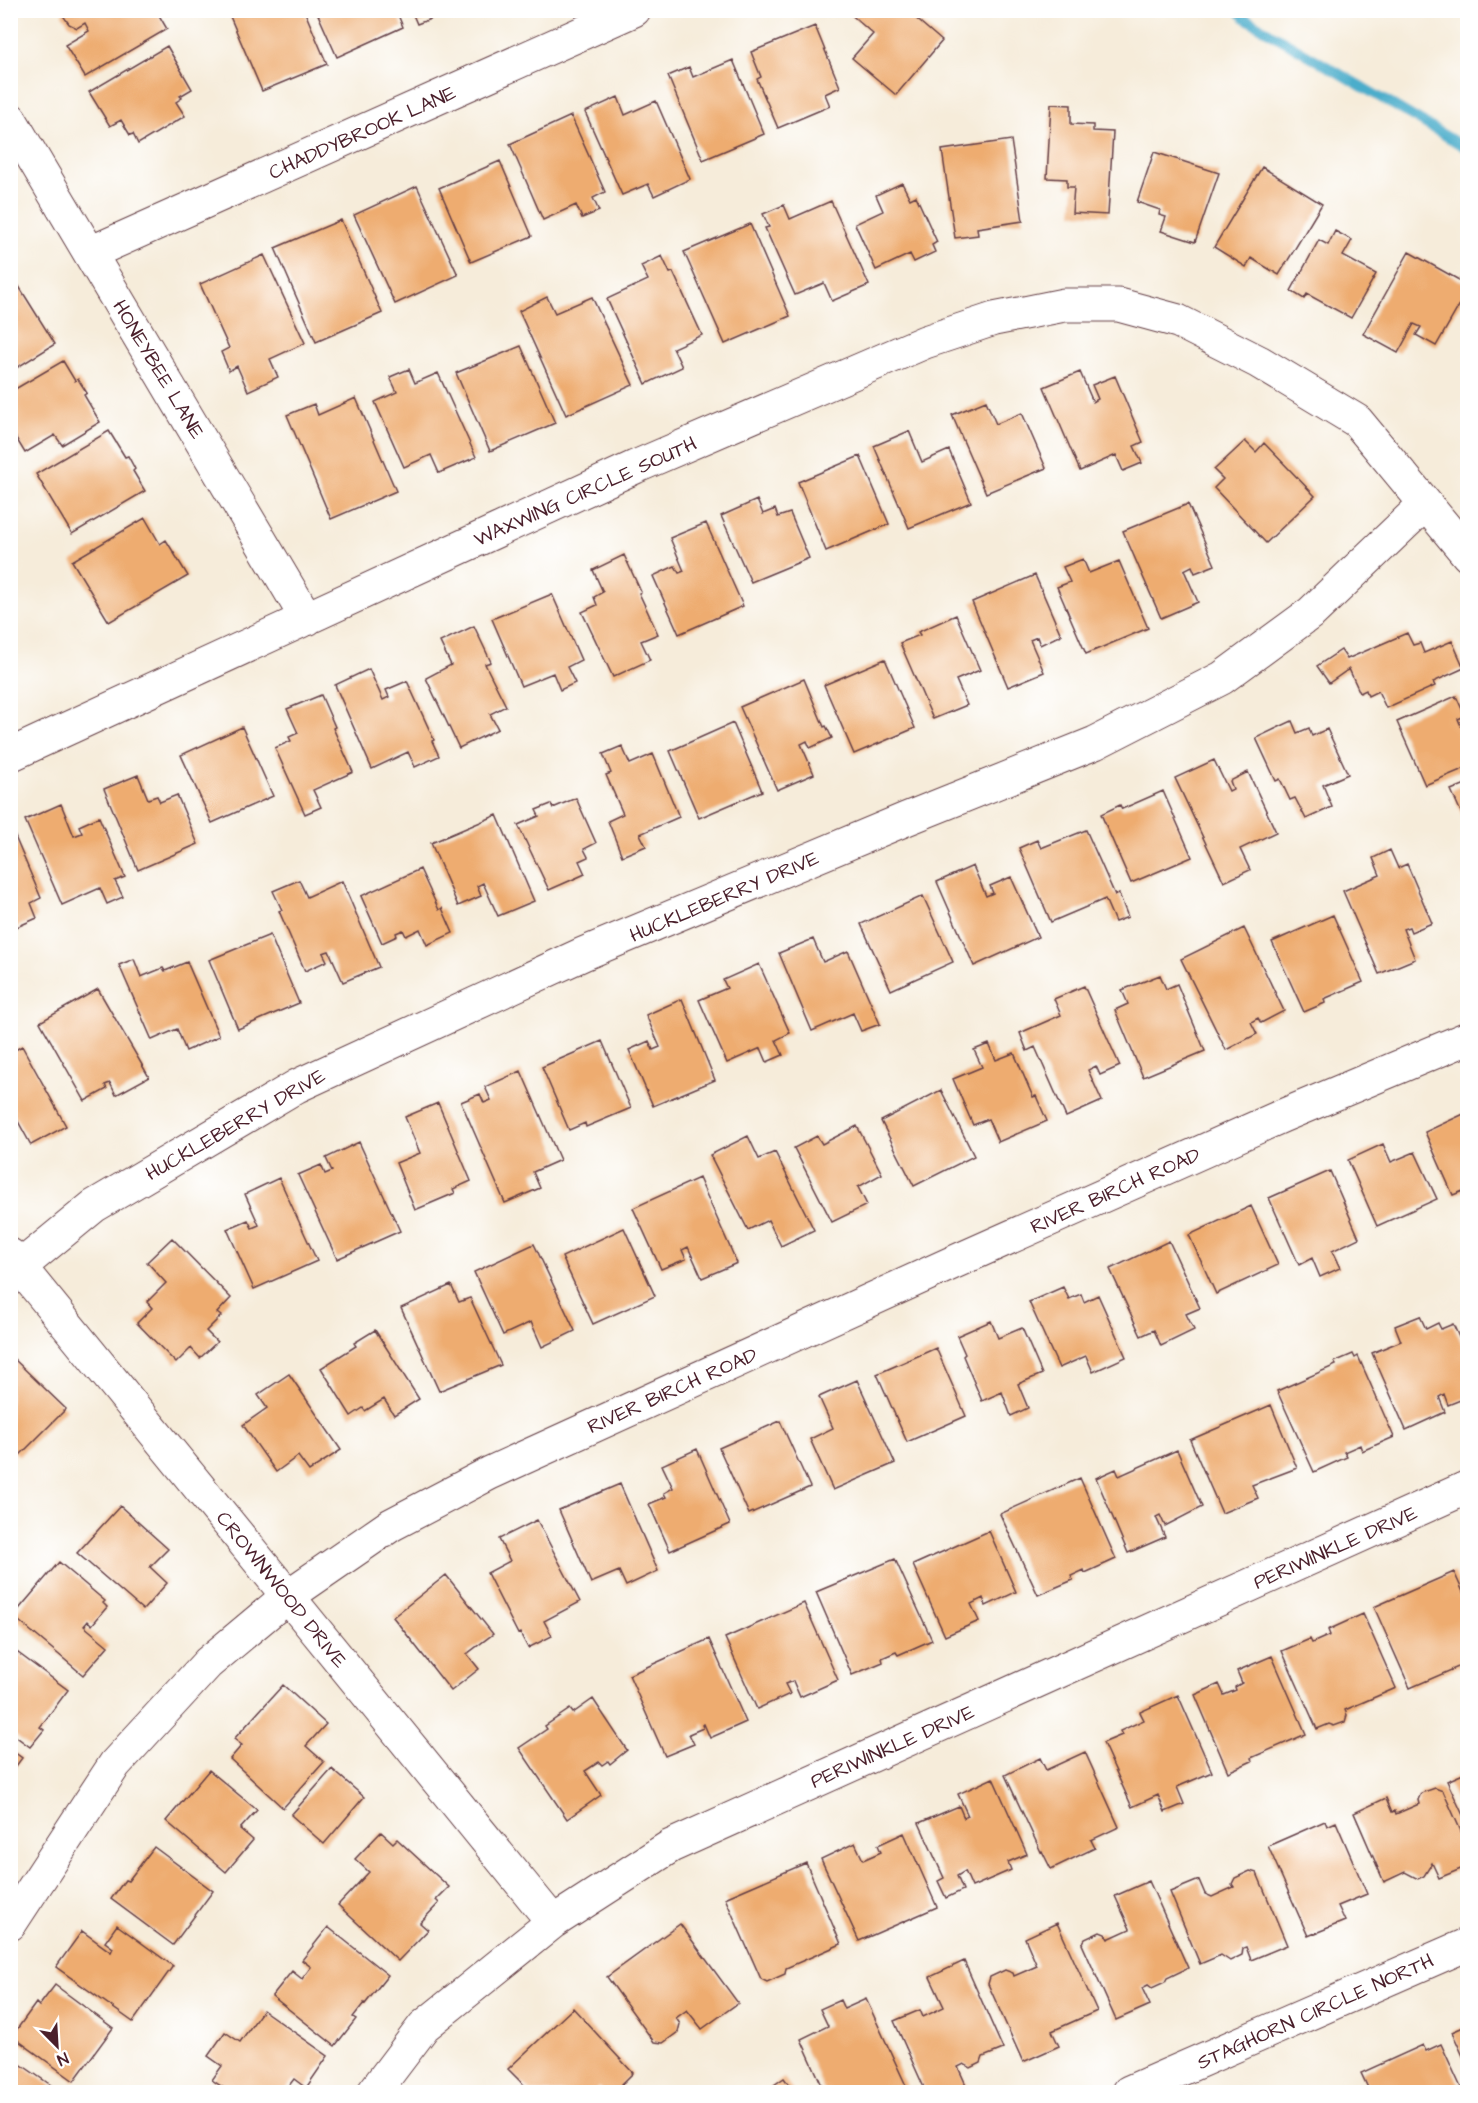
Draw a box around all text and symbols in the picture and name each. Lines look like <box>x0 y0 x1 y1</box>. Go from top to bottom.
street label: CHADDYBROOK LANE <box>264 79 461 187</box>
street label: HONEYBEE LANE <box>106 295 211 444</box>
street label: WAXWING CIRCLE SOUTH <box>470 430 701 554</box>
street label: HUCKLEBERRY DRIVE <box>625 844 824 950</box>
street label: HUCKLEBERRY DRIVE <box>141 1062 331 1188</box>
street label: RIVER BIRCH ROAD <box>1026 1141 1205 1241</box>
street label: RIVER BIRCH ROAD <box>583 1341 762 1441</box>
street label: PERIWINKLE DRIVE <box>1249 1499 1422 1597</box>
street label: CROWNWOOD DRIVE <box>209 1505 353 1674</box>
street label: PERIWINKLE DRIVE <box>806 1698 979 1796</box>
street label: STAGHORN CIRCLE NORTH <box>1193 1947 1438 2077</box>
north arrow <box>27 2016 87 2076</box>
text: N <box>54 2047 72 2071</box>

